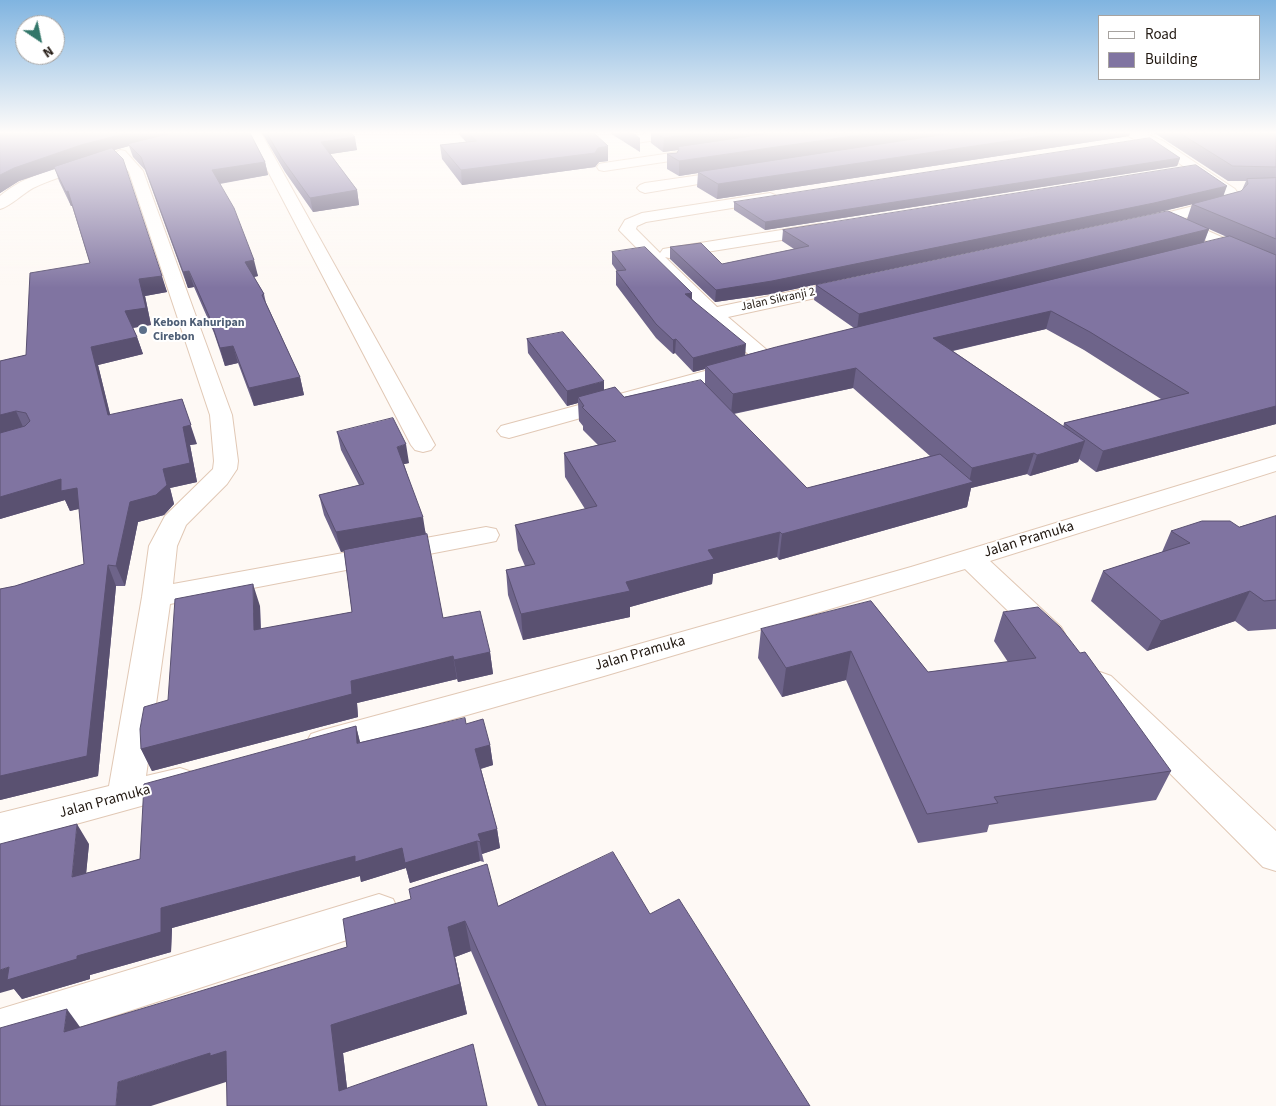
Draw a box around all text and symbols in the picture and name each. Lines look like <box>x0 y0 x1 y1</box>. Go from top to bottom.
north arrow <box>15 15 65 65</box>
legend <box>1098 15 1261 80</box>
text: Road <box>1145 24 1177 45</box>
text: N <box>38 41 57 63</box>
text: Building <box>1145 49 1197 70</box>
street label: Jalan Sikranji 2 <box>739 285 817 315</box>
place label: Kebon Kahuripan Cirebon <box>153 316 245 344</box>
marker: Kebon Kahuripan Cirebon <box>137 324 149 336</box>
street label: Jalan Pramuka <box>982 518 1076 562</box>
street label: Jalan Pramuka <box>593 632 687 676</box>
street label: Jalan Pramuka <box>57 781 153 823</box>

